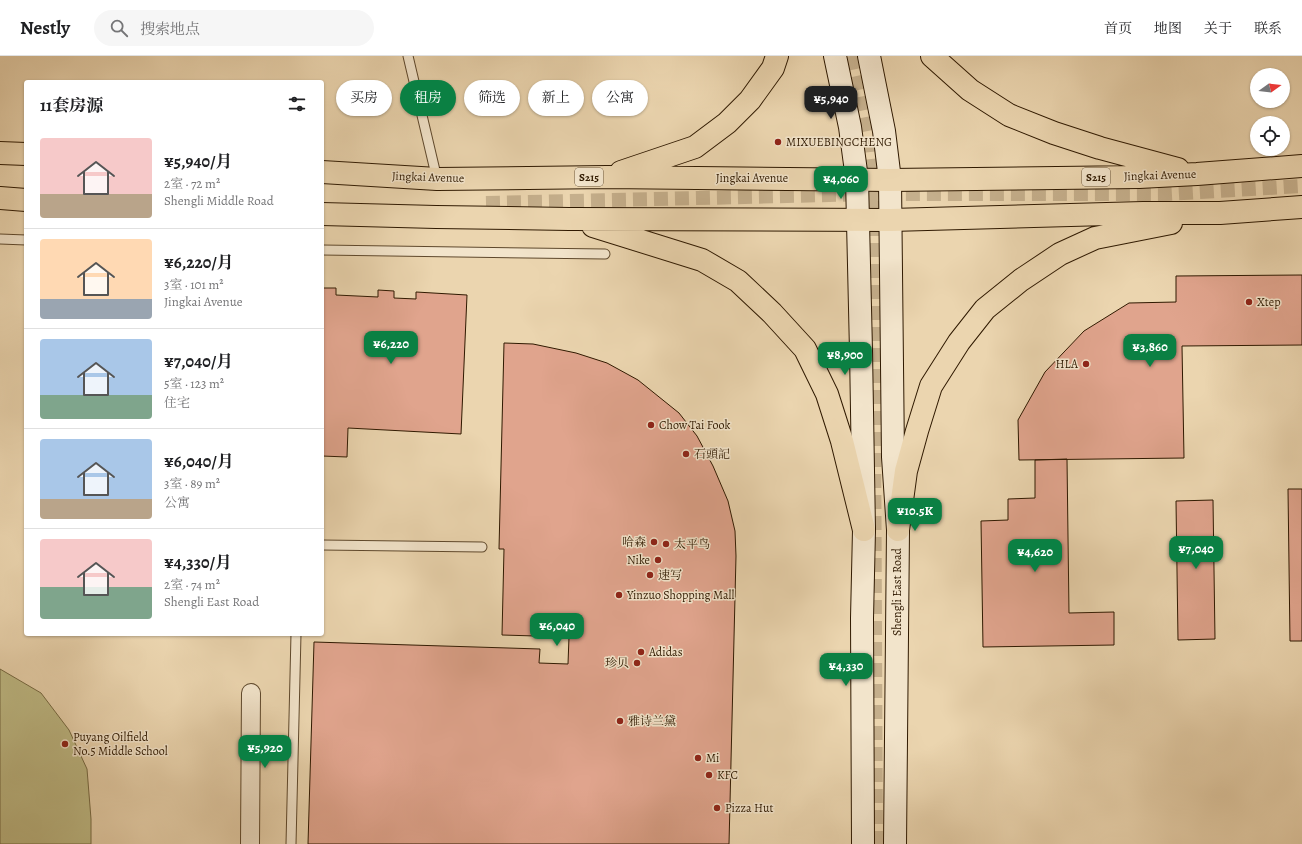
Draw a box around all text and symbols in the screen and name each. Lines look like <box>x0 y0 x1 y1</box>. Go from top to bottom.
search box <box>94 10 374 46</box>
text: Nestly <box>20 15 70 41</box>
icon: search <box>108 17 130 39</box>
text: 搜索地点 <box>140 19 200 39</box>
text: 首页 <box>1104 19 1132 38</box>
text: 地图 <box>1154 19 1182 38</box>
text: 关于 <box>1204 19 1232 38</box>
text: 联系 <box>1254 19 1282 38</box>
north arrow <box>1250 68 1290 108</box>
map controls <box>1250 68 1290 156</box>
chip: 买房 <box>336 80 392 116</box>
chip: 租房 <box>400 80 456 116</box>
chip: 筛选 <box>464 80 520 116</box>
chip: 新上 <box>528 80 584 116</box>
chip: 公寓 <box>592 80 648 116</box>
pin: ¥5,940 <box>798 86 864 120</box>
text: ¥5,940 <box>813 90 849 107</box>
icon: filters <box>286 93 308 115</box>
text: 11套房源 <box>40 94 103 117</box>
button: locate <box>1250 116 1290 156</box>
place label: MIXUEBINGCHENG <box>786 134 892 150</box>
marker: MIXUEBINGCHENG <box>773 137 783 147</box>
text: ¥5,940/月 <box>164 150 233 173</box>
icon: home <box>72 154 120 202</box>
pin: ¥4,060 <box>808 166 874 200</box>
street label: Jingkai Avenue <box>1124 166 1196 184</box>
street label: Jingkai Avenue <box>392 168 464 186</box>
road number: S215 <box>575 168 603 186</box>
road number: S215 <box>1082 168 1110 186</box>
street label: Jingkai Avenue <box>716 170 788 186</box>
text: ¥4,060 <box>823 170 859 187</box>
text: 2室 · 72 m² <box>164 175 220 192</box>
text: Shengli Middle Road <box>164 192 274 209</box>
text: ¥6,220/月 <box>164 251 234 274</box>
icon: home <box>72 255 120 303</box>
text: 3室 · 101 m² <box>164 276 224 293</box>
text: Jingkai Avenue <box>164 293 243 310</box>
place label: Xtep <box>1257 294 1281 310</box>
marker: Xtep <box>1244 297 1254 307</box>
pin: ¥6,220 <box>358 331 424 365</box>
pin: ¥3,860 <box>1117 334 1183 368</box>
text: ¥6,220 <box>373 335 409 352</box>
text: ¥3,860 <box>1132 338 1168 355</box>
pin: ¥8,900 <box>812 342 878 376</box>
text: ¥8,900 <box>827 346 863 363</box>
text: ¥7,040/月 <box>164 350 233 373</box>
icon: home <box>72 355 120 403</box>
place label: HLA <box>1056 356 1079 372</box>
marker: HLA <box>1081 359 1091 369</box>
text: 5室 · 123 m² <box>164 375 224 392</box>
text: 住宅 <box>164 394 190 411</box>
place label: Chow Tai Fook <box>659 417 730 433</box>
marker: Chow Tai Fook <box>646 420 656 430</box>
place label: 石頭記 <box>694 446 730 462</box>
marker: 石頭記 <box>681 449 691 459</box>
text: ¥6,040/月 <box>164 450 234 473</box>
icon: home <box>72 455 120 503</box>
text: 3室 · 89 m² <box>164 475 220 492</box>
text: 公寓 <box>164 494 190 511</box>
pin: ¥10.5K <box>882 498 948 532</box>
text: ¥10.5K <box>897 502 933 519</box>
place label: 哈森 <box>622 534 646 550</box>
place label: 太平鸟 <box>674 536 710 552</box>
pin: ¥7,040 <box>1163 536 1229 570</box>
marker: 哈森 <box>649 537 659 547</box>
marker: 太平鸟 <box>661 539 671 549</box>
pin: ¥4,620 <box>1002 539 1068 573</box>
text: ¥7,040 <box>1178 540 1214 557</box>
text: ¥4,620 <box>1017 543 1053 560</box>
street label: Shengli East Road <box>889 548 905 636</box>
text: ¥4,330/月 <box>164 551 232 574</box>
place label: Nike <box>627 552 650 568</box>
icon: home <box>72 555 120 603</box>
marker: Nike <box>653 555 663 565</box>
place label: 速写 <box>658 567 682 583</box>
marker: 速写 <box>645 570 655 580</box>
text: 2室 · 74 m² <box>164 576 220 593</box>
place label: Yinzuo Shopping Mall <box>626 587 735 603</box>
marker: Yinzuo Shopping Mall <box>614 590 624 600</box>
text: Shengli East Road <box>164 593 259 610</box>
pin: ¥6,040 <box>524 613 590 647</box>
text: ¥6,040 <box>539 617 575 634</box>
place label: Adidas <box>648 644 683 660</box>
marker: Adidas <box>636 647 646 657</box>
pin: ¥4,330 <box>813 653 879 687</box>
place label: 珍贝 <box>605 655 629 671</box>
text: ¥4,330 <box>829 657 863 674</box>
marker: 珍贝 <box>632 658 642 668</box>
place label: 雅诗兰黛 <box>628 713 676 729</box>
marker: 雅诗兰黛 <box>615 716 625 726</box>
place label: Puyang Oilfield No.5 Middle School <box>73 729 168 759</box>
pin: ¥5,920 <box>232 735 298 769</box>
marker: Puyang Oilfield No.5 Middle School <box>60 739 70 749</box>
text: ¥5,920 <box>247 739 283 756</box>
place label: Mi <box>706 750 719 766</box>
marker: Mi <box>693 753 703 763</box>
place label: KFC <box>717 767 738 783</box>
marker: KFC <box>704 770 714 780</box>
place label: Pizza Hut <box>725 800 773 816</box>
marker: Pizza Hut <box>712 803 722 813</box>

